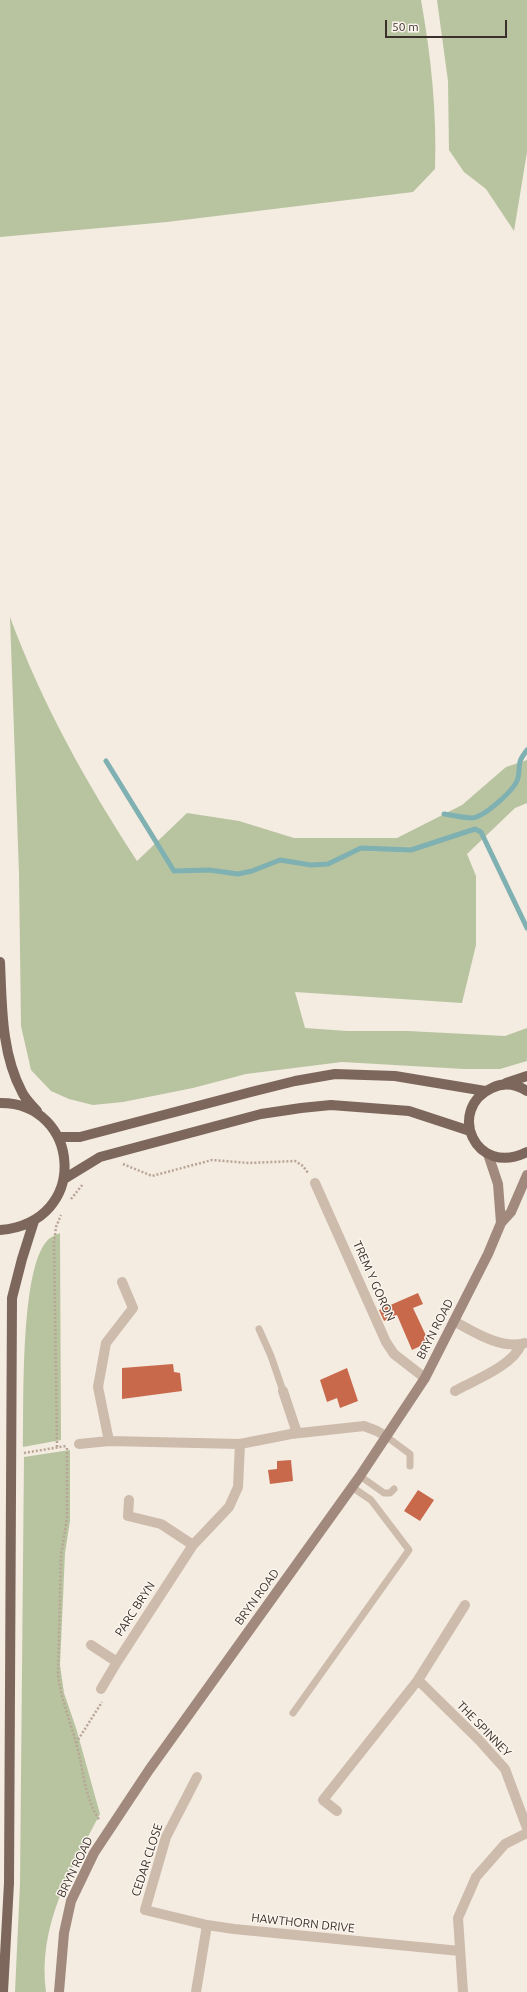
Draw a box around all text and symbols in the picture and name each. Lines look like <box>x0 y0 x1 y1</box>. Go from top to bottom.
scale bar <box>387 12 509 38</box>
text: 50 m <box>392 20 419 33</box>
street label: TREM Y GORON <box>350 1239 398 1323</box>
street label: BRYN ROAD <box>414 1296 456 1362</box>
street label: BRYN ROAD <box>232 1566 282 1628</box>
street label: PARC BRYN <box>112 1579 158 1639</box>
street label: THE SPINNEY <box>454 1698 514 1760</box>
street label: CEDAR CLOSE <box>128 1822 166 1898</box>
street label: BRYN ROAD <box>54 1834 96 1900</box>
street label: HAWTHORN DRIVE <box>251 1910 355 1936</box>

